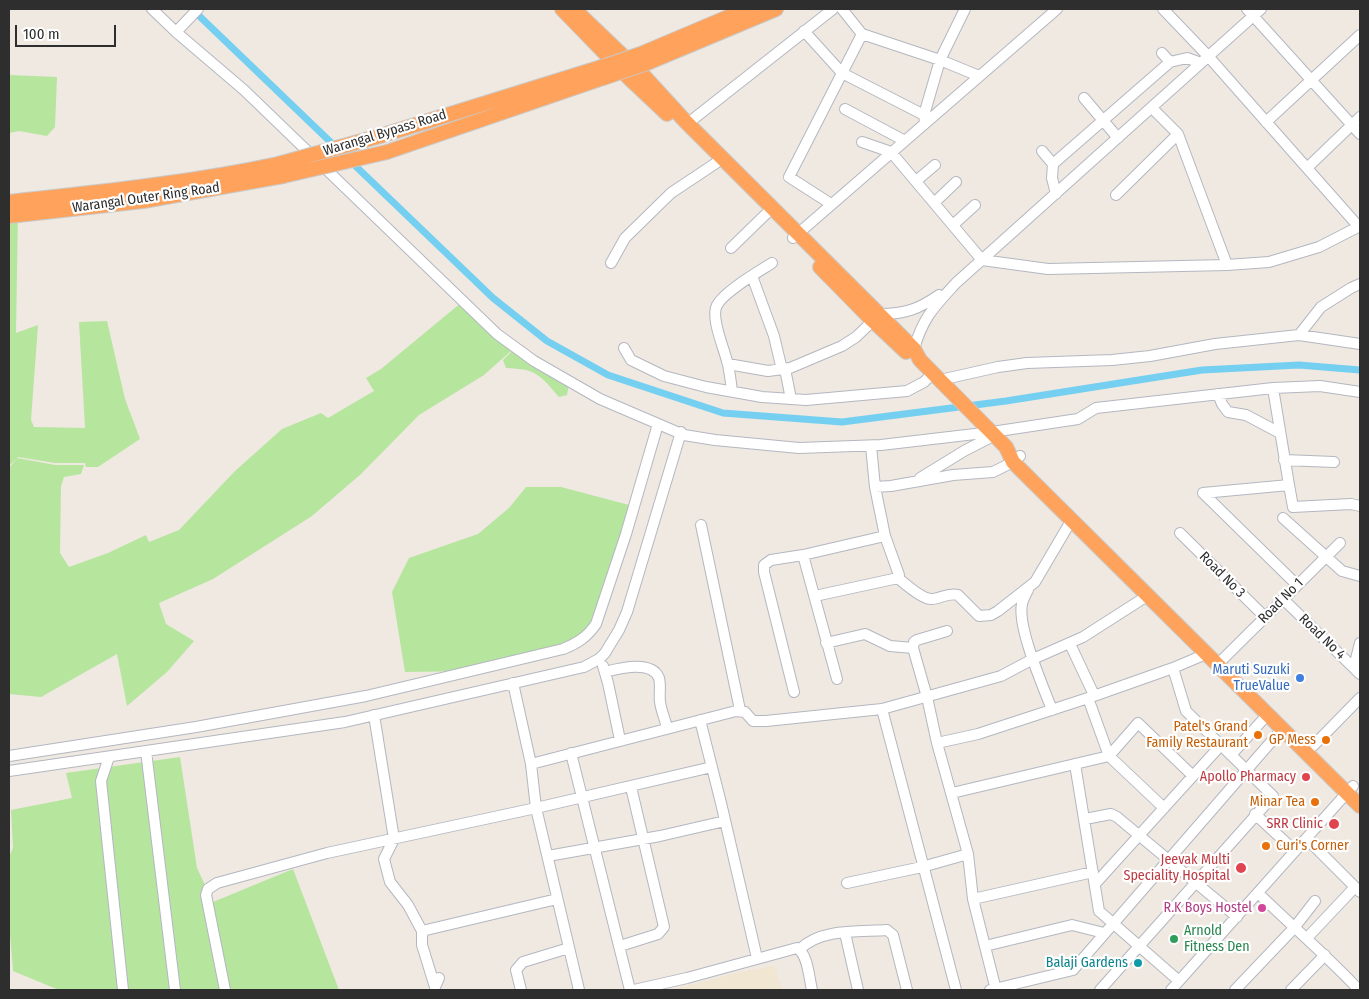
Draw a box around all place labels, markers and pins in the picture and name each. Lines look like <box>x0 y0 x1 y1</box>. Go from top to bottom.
place label: Maruti Suzuki TrueValue <box>1213 662 1290 694</box>
marker: Maruti Suzuki TrueValue <box>1294 672 1306 684</box>
place label: Patel's Grand Family Restaurant <box>1146 719 1248 752</box>
marker: Patel's Grand Family Restaurant <box>1252 729 1264 741</box>
place label: GP Mess <box>1269 732 1316 748</box>
marker: GP Mess <box>1320 734 1332 746</box>
place label: Apollo Pharmacy <box>1200 769 1296 785</box>
marker: Apollo Pharmacy <box>1300 771 1312 783</box>
place label: Minar Tea <box>1250 794 1305 810</box>
marker: Minar Tea <box>1309 796 1321 808</box>
place label: SRR Clinic <box>1266 816 1323 832</box>
marker: SRR Clinic <box>1327 817 1341 831</box>
place label: Curi's Corner <box>1276 838 1349 854</box>
marker: Curi's Corner <box>1260 840 1272 852</box>
place label: Jeevak Multi Speciality Hospital <box>1123 852 1230 884</box>
marker: Jeevak Multi Speciality Hospital <box>1234 861 1248 875</box>
place label: R.K Boys Hostel <box>1164 900 1252 916</box>
marker: R.K Boys Hostel <box>1256 902 1268 914</box>
place label: Arnold Fitness Den <box>1184 923 1250 956</box>
marker: Arnold Fitness Den <box>1168 933 1180 945</box>
place label: Balaji Gardens <box>1046 955 1128 971</box>
marker: Balaji Gardens <box>1132 957 1144 969</box>

